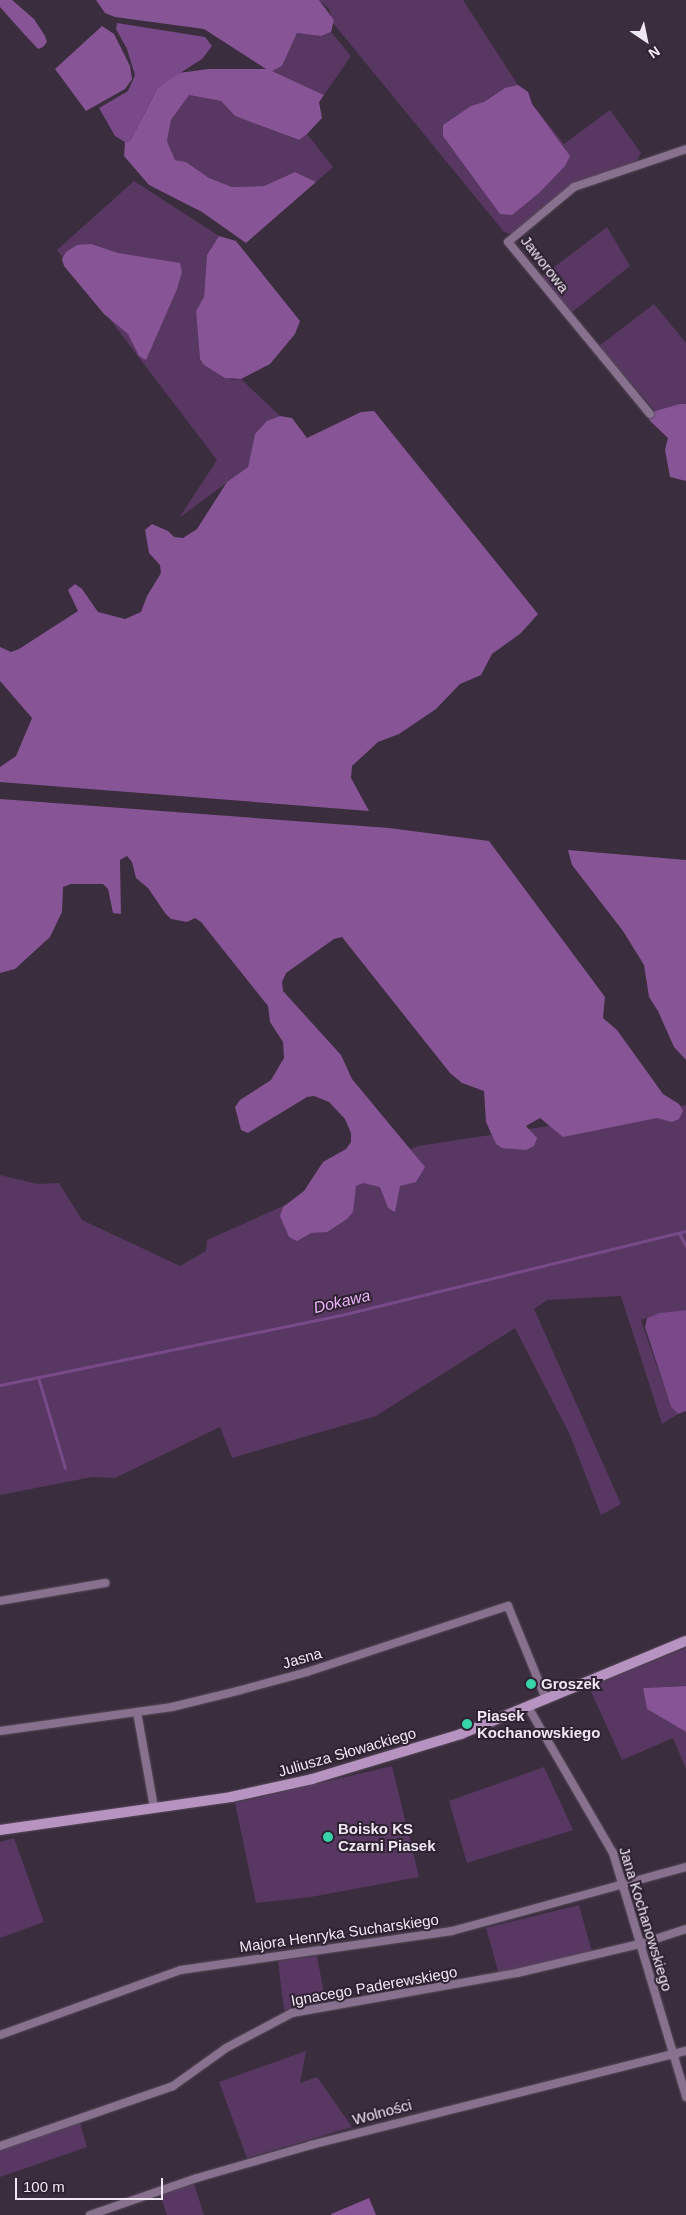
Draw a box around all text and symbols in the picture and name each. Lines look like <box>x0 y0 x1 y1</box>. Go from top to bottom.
north arrow <box>621 15 671 65</box>
text: N <box>646 43 663 62</box>
street label: Jaworowa <box>517 232 573 296</box>
water label: Dokawa <box>312 1286 372 1318</box>
street label: Jasna <box>280 1644 324 1672</box>
place label: Groszek <box>541 1675 600 1693</box>
marker: Groszek <box>525 1678 537 1690</box>
place label: Piasek Kochanowskiego <box>477 1706 600 1741</box>
marker: Piasek Kochanowskiego <box>461 1718 473 1730</box>
street label: Juliusza Słowackiego <box>276 1724 418 1780</box>
place label: Boisko KS Czarni Piasek <box>338 1819 436 1854</box>
marker: Boisko KS Czarni Piasek <box>322 1831 334 1843</box>
street label: Jana Kochanowskiego <box>615 1845 677 1993</box>
street label: Majora Henryka Sucharskiego <box>238 1910 440 1956</box>
street label: Ignacego Paderewskiego <box>289 1963 459 2009</box>
street label: Wolności <box>350 2095 414 2129</box>
scale bar <box>18 2168 165 2200</box>
text: 100 m <box>23 2178 65 2195</box>

